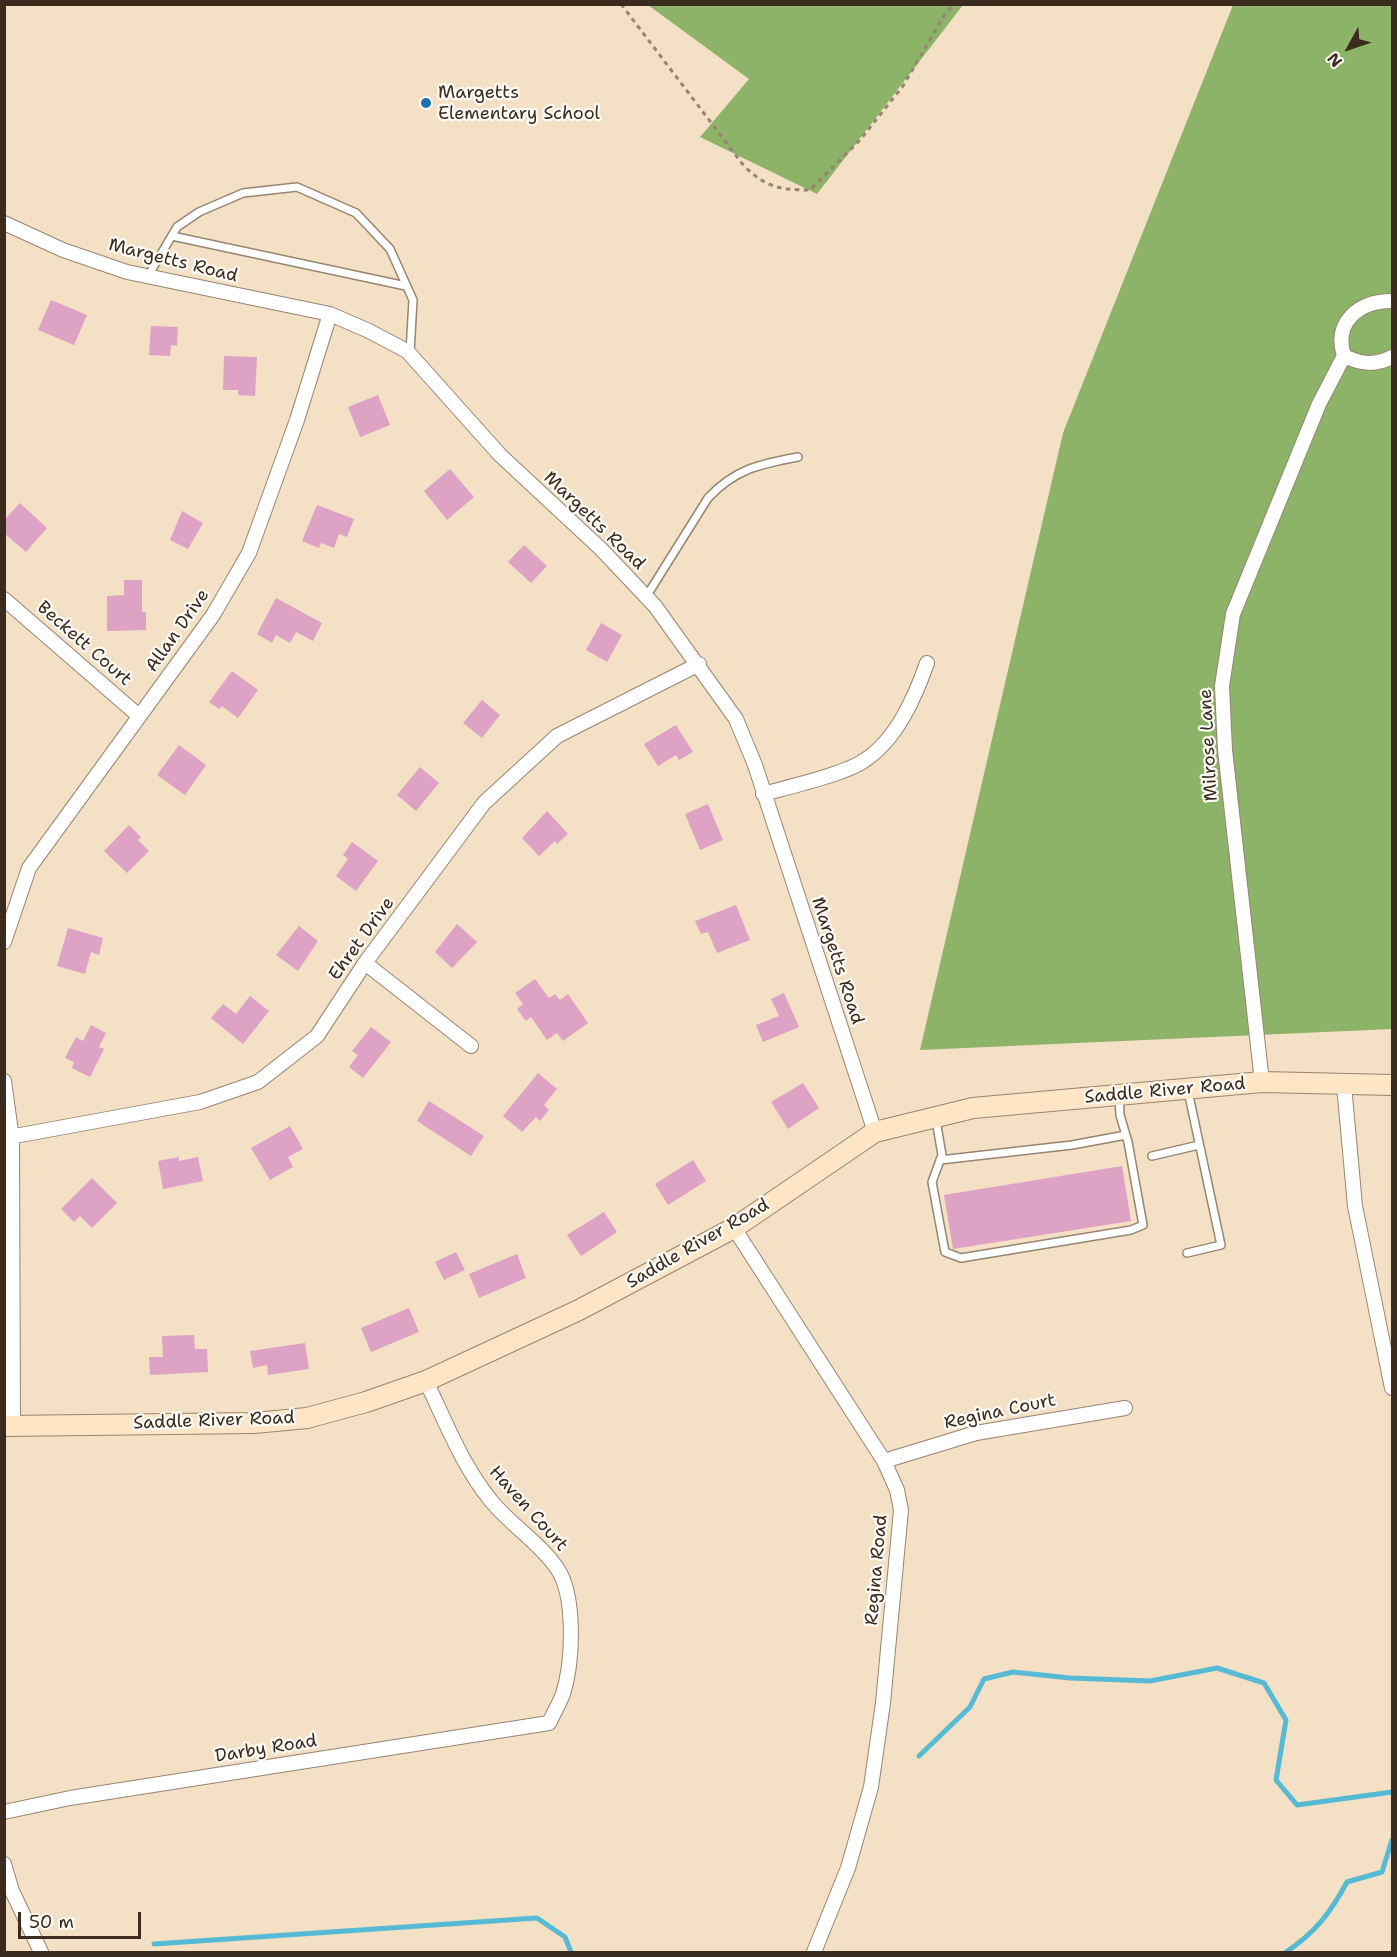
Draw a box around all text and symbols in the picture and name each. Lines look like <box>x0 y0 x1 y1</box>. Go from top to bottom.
north arrow <box>1319 18 1379 78</box>
text: N <box>1323 48 1347 72</box>
place label: Margetts Elementary School <box>438 82 600 124</box>
marker: Margetts Elementary School <box>419 96 433 110</box>
street label: Margetts Road <box>106 235 240 287</box>
street label: Margetts Road <box>539 467 649 575</box>
street label: Allan Drive <box>142 585 214 677</box>
street label: Beckett Court <box>32 597 136 691</box>
street label: Milrose Lane <box>1195 688 1223 802</box>
street label: Ehret Drive <box>325 893 399 985</box>
street label: Margetts Road <box>806 895 868 1027</box>
street label: Saddle River Road <box>1084 1073 1246 1109</box>
street label: Saddle River Road <box>623 1194 773 1294</box>
street label: Regina Court <box>942 1390 1058 1434</box>
street label: Saddle River Road <box>133 1407 295 1435</box>
street label: Haven Court <box>484 1462 572 1556</box>
street label: Regina Road <box>861 1514 893 1626</box>
street label: Darby Road <box>214 1730 318 1768</box>
scale bar <box>21 1900 144 1938</box>
text: 50 m <box>29 1910 74 1934</box>

